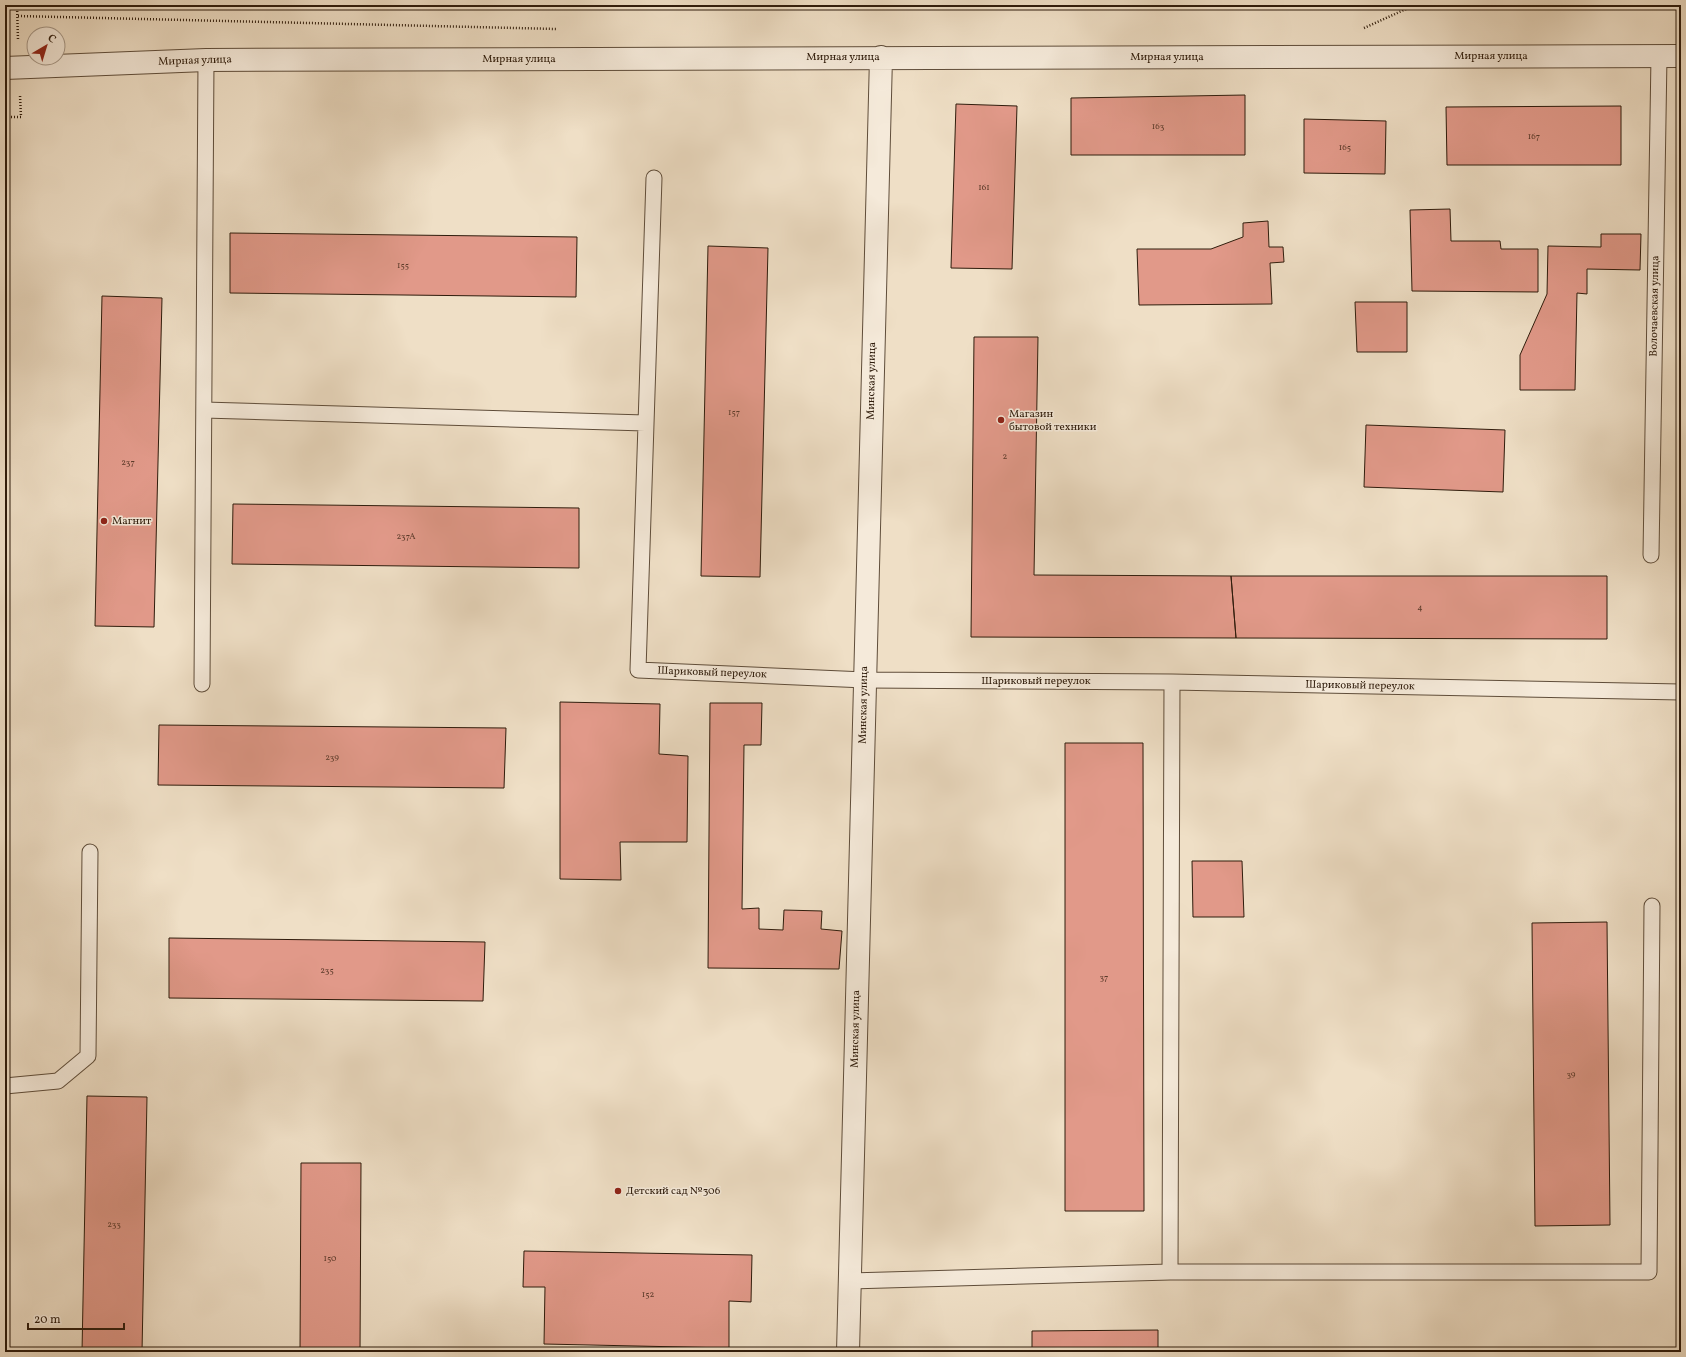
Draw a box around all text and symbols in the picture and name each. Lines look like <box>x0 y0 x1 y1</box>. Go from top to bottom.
north arrow <box>26 26 66 66</box>
text: С <box>44 31 59 47</box>
street label: Мирная улица <box>1454 49 1528 64</box>
street label: Мирная улица <box>806 50 880 65</box>
street label: Мирная улица <box>1130 50 1204 65</box>
street label: Мирная улица <box>158 52 233 70</box>
street label: Мирная улица <box>482 52 556 67</box>
house number: 163 <box>1152 120 1165 133</box>
house number: 167 <box>1528 130 1540 143</box>
house number: 165 <box>1339 141 1351 154</box>
house number: 161 <box>978 181 990 194</box>
street label: Волочаевская улица <box>1647 255 1663 357</box>
house number: 155 <box>397 259 409 272</box>
street label: Минская улица <box>864 341 880 420</box>
house number: 157 <box>728 406 740 419</box>
place label: Магазин бытовой техники <box>1009 407 1097 435</box>
marker: Магазин бытовой техники <box>996 415 1006 425</box>
house number: 2 <box>1003 450 1008 463</box>
house number: 237 <box>121 456 135 469</box>
place label: Магнит <box>112 514 152 529</box>
marker: Магнит <box>99 516 109 526</box>
house number: 237А <box>397 530 416 543</box>
house number: 4 <box>1417 601 1423 614</box>
street label: Шариковый переулок <box>657 664 767 682</box>
street label: Минская улица <box>856 665 872 744</box>
street label: Шариковый переулок <box>981 674 1091 689</box>
street label: Шариковый переулок <box>1305 678 1415 694</box>
house number: 239 <box>325 751 339 764</box>
house number: 235 <box>320 964 334 977</box>
house number: 37 <box>1100 971 1108 984</box>
street label: Минская улица <box>848 989 864 1068</box>
house number: 39 <box>1566 1068 1576 1081</box>
place label: Детский сад №306 <box>626 1184 721 1199</box>
marker: Детский сад №306 <box>613 1186 623 1196</box>
house number: 233 <box>107 1218 121 1231</box>
house number: 150 <box>323 1252 337 1265</box>
house number: 152 <box>642 1288 654 1301</box>
scale bar <box>28 1305 124 1331</box>
text: 20 m <box>34 1312 61 1328</box>

